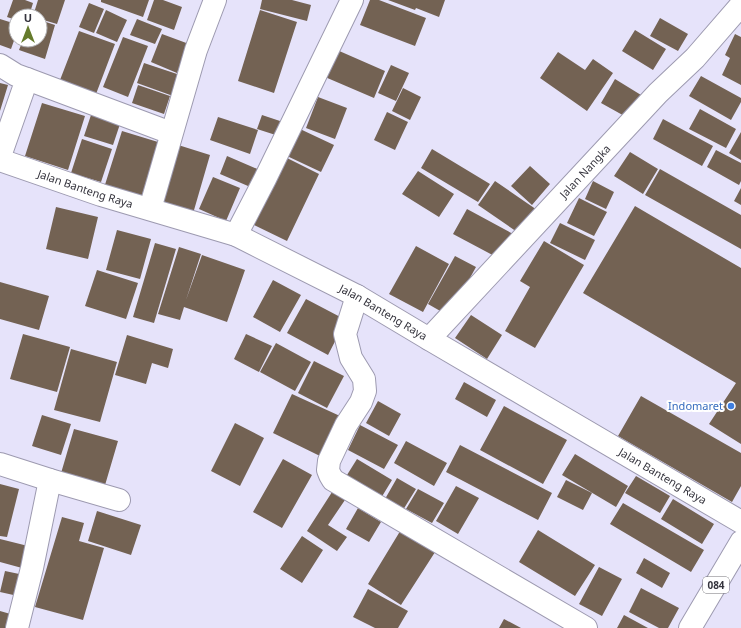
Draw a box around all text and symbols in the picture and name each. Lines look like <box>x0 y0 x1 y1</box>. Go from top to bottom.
north arrow <box>8 8 48 48</box>
text: U <box>24 10 32 25</box>
street label: Jalan Nangka <box>555 141 613 202</box>
street label: Jalan Banteng Raya <box>35 165 135 211</box>
street label: Jalan Banteng Raya <box>336 280 430 343</box>
place label: Indomaret <box>668 398 723 413</box>
marker: Indomaret <box>726 401 736 411</box>
street label: Jalan Banteng Raya <box>615 443 710 507</box>
road number: 084 <box>703 577 729 593</box>

